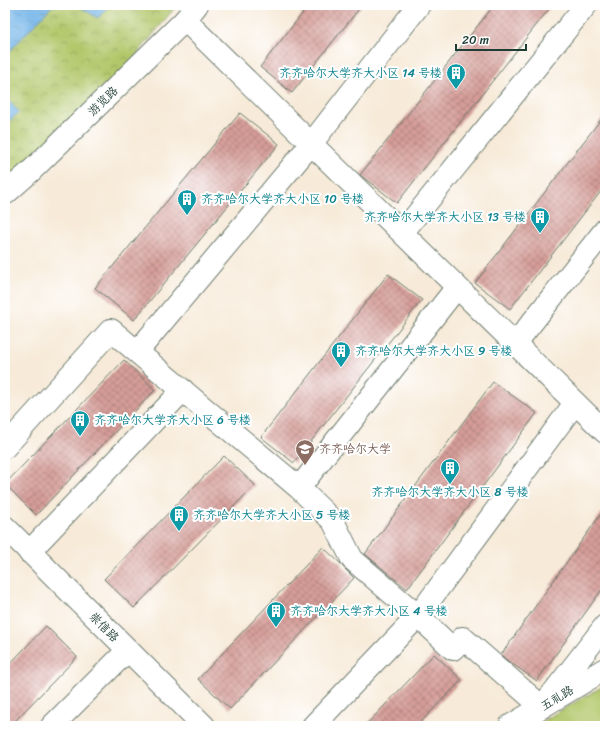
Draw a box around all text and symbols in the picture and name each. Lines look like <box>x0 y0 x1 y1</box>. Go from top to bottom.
scale bar <box>456 26 526 52</box>
text: 20 m <box>462 29 489 51</box>
place label: 齐齐哈尔大学齐大小区 14 号楼 <box>279 62 442 84</box>
building icon: 齐齐哈尔大学齐大小区 14 号楼 <box>445 62 467 90</box>
street label: 游览路 <box>82 81 124 121</box>
building icon: 齐齐哈尔大学齐大小区 10 号楼 <box>176 188 198 216</box>
place label: 齐齐哈尔大学齐大小区 10 号楼 <box>201 188 364 210</box>
place label: 齐齐哈尔大学齐大小区 13 号楼 <box>364 206 526 228</box>
building icon: 齐齐哈尔大学齐大小区 13 号楼 <box>529 206 551 234</box>
building icon: 齐齐哈尔大学齐大小区 9 号楼 <box>330 340 352 368</box>
place label: 齐齐哈尔大学齐大小区 9 号楼 <box>355 340 513 362</box>
building icon: 齐齐哈尔大学齐大小区 6 号楼 <box>69 409 91 437</box>
place label: 齐齐哈尔大学齐大小区 6 号楼 <box>94 409 251 431</box>
school or university icon: 齐齐哈尔大学 <box>294 438 316 466</box>
place label: 齐齐哈尔大学 <box>319 438 391 460</box>
building icon: 齐齐哈尔大学齐大小区 8 号楼 <box>439 457 461 485</box>
place label: 齐齐哈尔大学齐大小区 8 号楼 <box>371 481 529 503</box>
building icon: 齐齐哈尔大学齐大小区 5 号楼 <box>168 504 190 532</box>
place label: 齐齐哈尔大学齐大小区 5 号楼 <box>193 504 351 526</box>
building icon: 齐齐哈尔大学齐大小区 4 号楼 <box>265 600 287 628</box>
place label: 齐齐哈尔大学齐大小区 4 号楼 <box>290 600 448 622</box>
street label: 崇信路 <box>83 606 125 648</box>
street label: 五礼路 <box>536 679 578 717</box>

